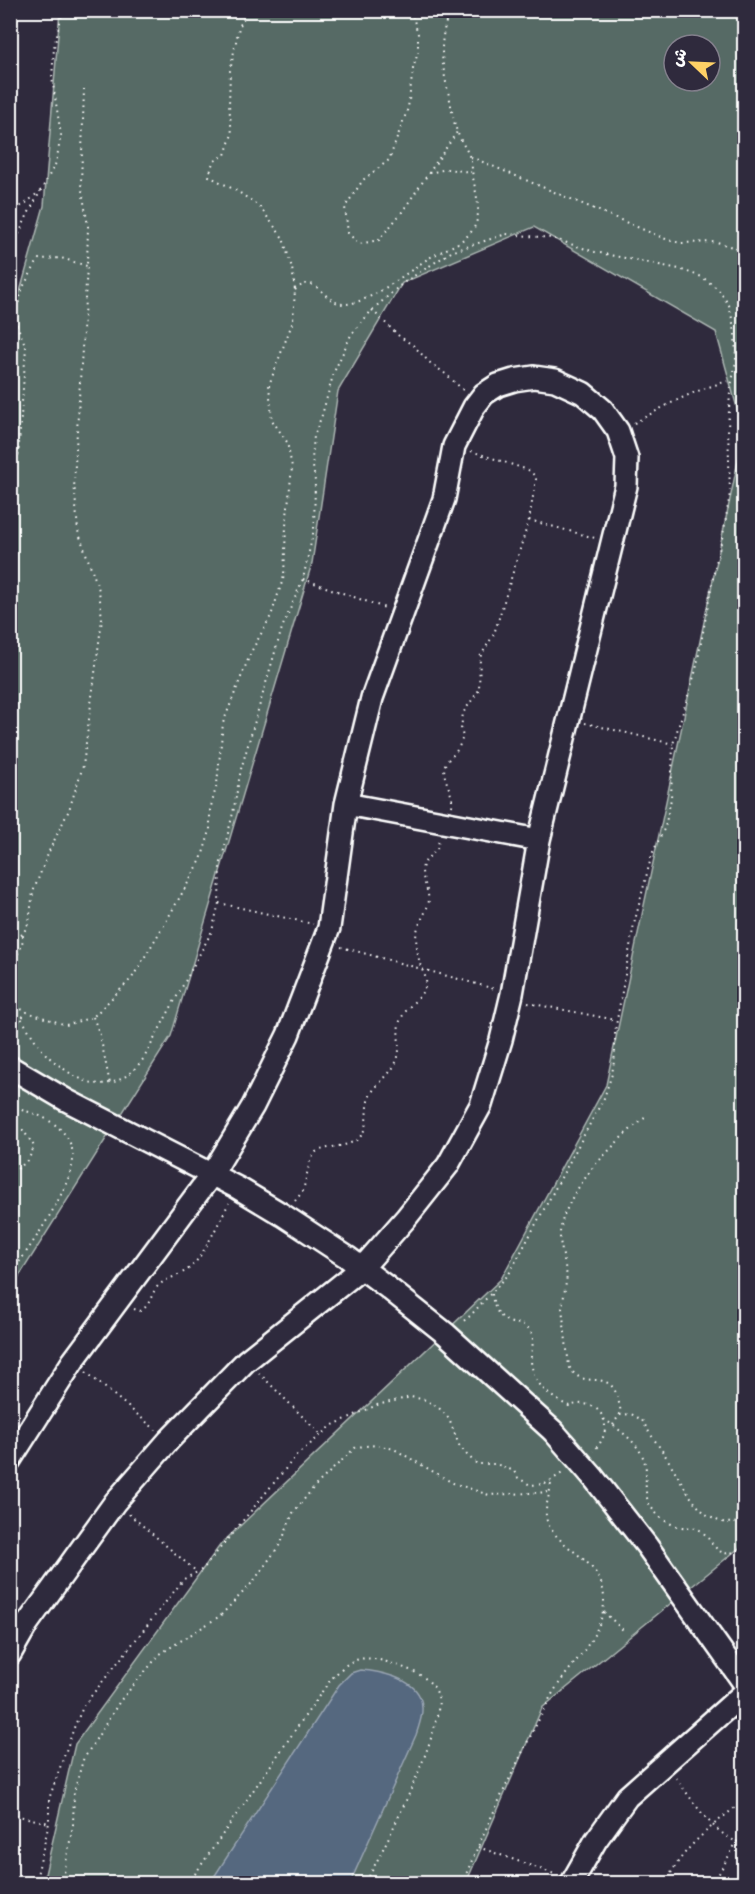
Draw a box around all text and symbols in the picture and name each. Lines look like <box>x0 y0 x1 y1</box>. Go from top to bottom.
north arrow <box>662 33 722 93</box>
text: ش <box>666 45 693 70</box>

